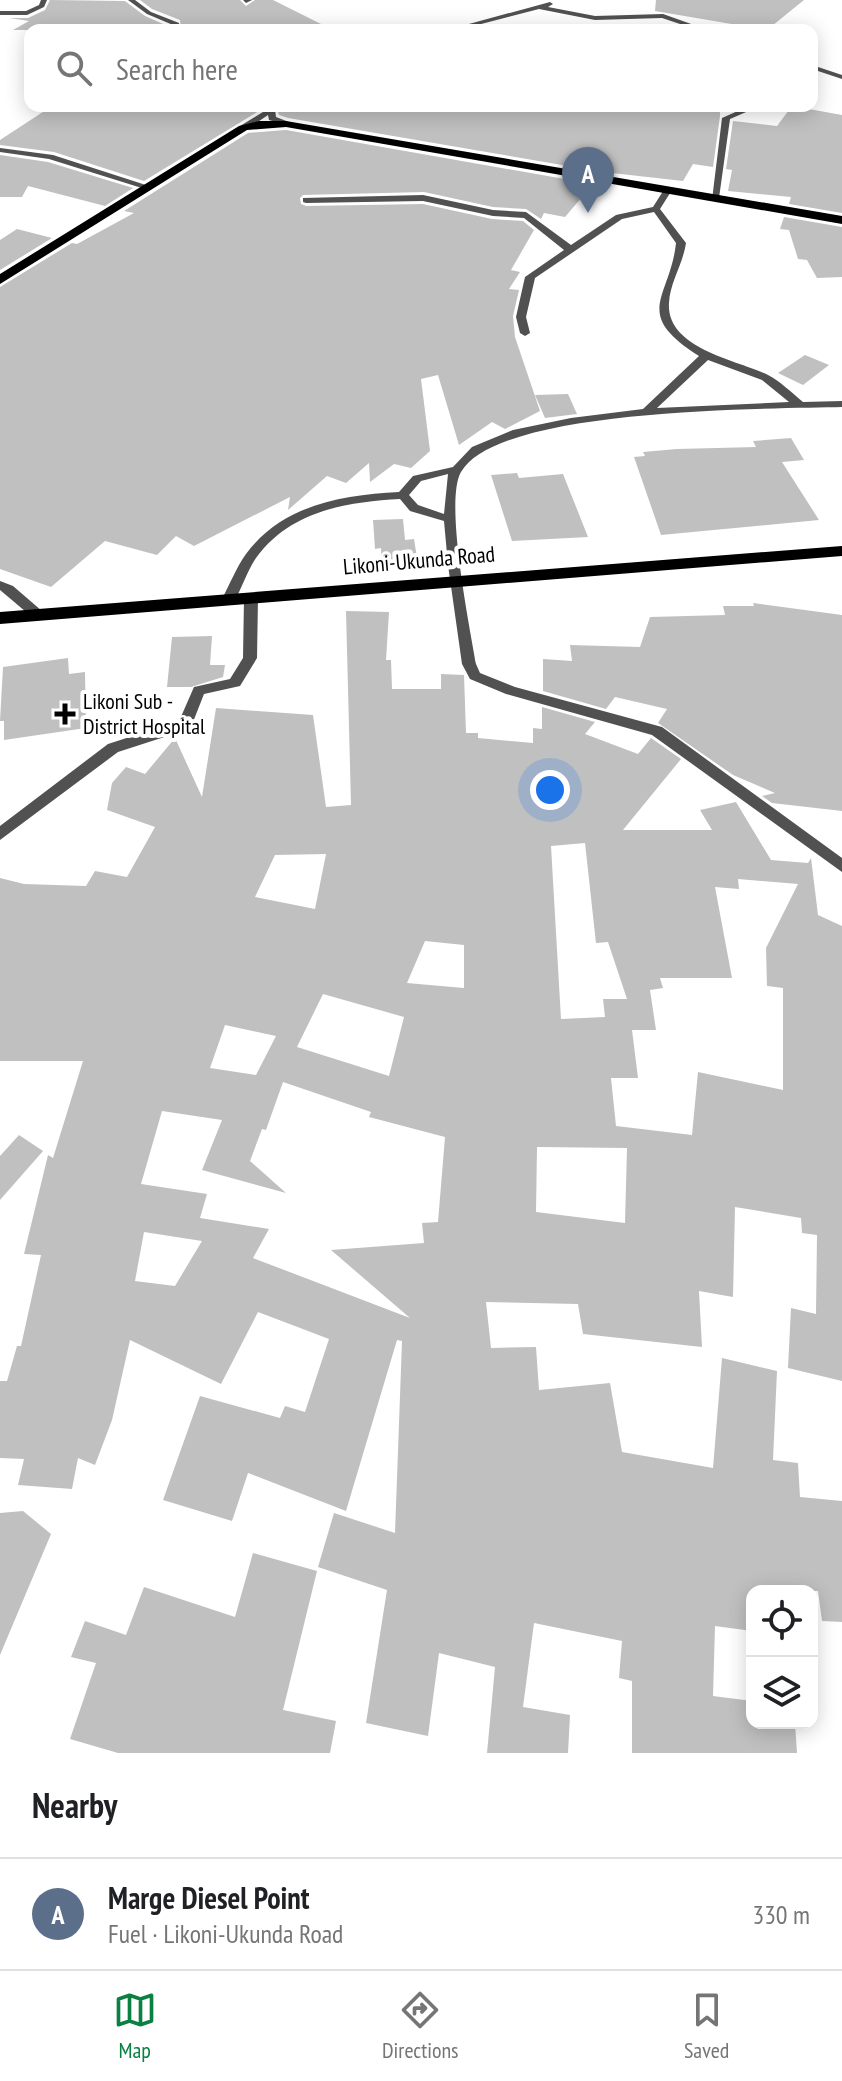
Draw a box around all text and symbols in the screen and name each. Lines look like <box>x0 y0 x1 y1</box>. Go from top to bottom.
search box <box>24 24 818 112</box>
icon: search <box>52 46 96 90</box>
text: Search here <box>116 49 238 88</box>
pin: A <box>562 147 614 213</box>
street label: Likoni-Ukunda Road <box>342 539 496 581</box>
place label: Likoni Sub - District Hospital <box>83 687 206 740</box>
marker: Likoni Sub - District Hospital <box>54 703 76 725</box>
your location <box>530 770 570 810</box>
map controls <box>746 1585 818 1729</box>
button: locate <box>746 1585 818 1657</box>
button: layers <box>746 1657 818 1729</box>
text: Nearby <box>32 1783 117 1827</box>
text: Marge Diesel Point <box>108 1878 310 1917</box>
text: A <box>51 1898 65 1931</box>
text: 330 m <box>752 1898 810 1931</box>
text: Fuel · Likoni-Ukunda Road <box>108 1917 343 1950</box>
tab: Map <box>113 1988 157 2064</box>
tab: Directions <box>382 1988 459 2064</box>
tab: Saved <box>684 1988 729 2064</box>

